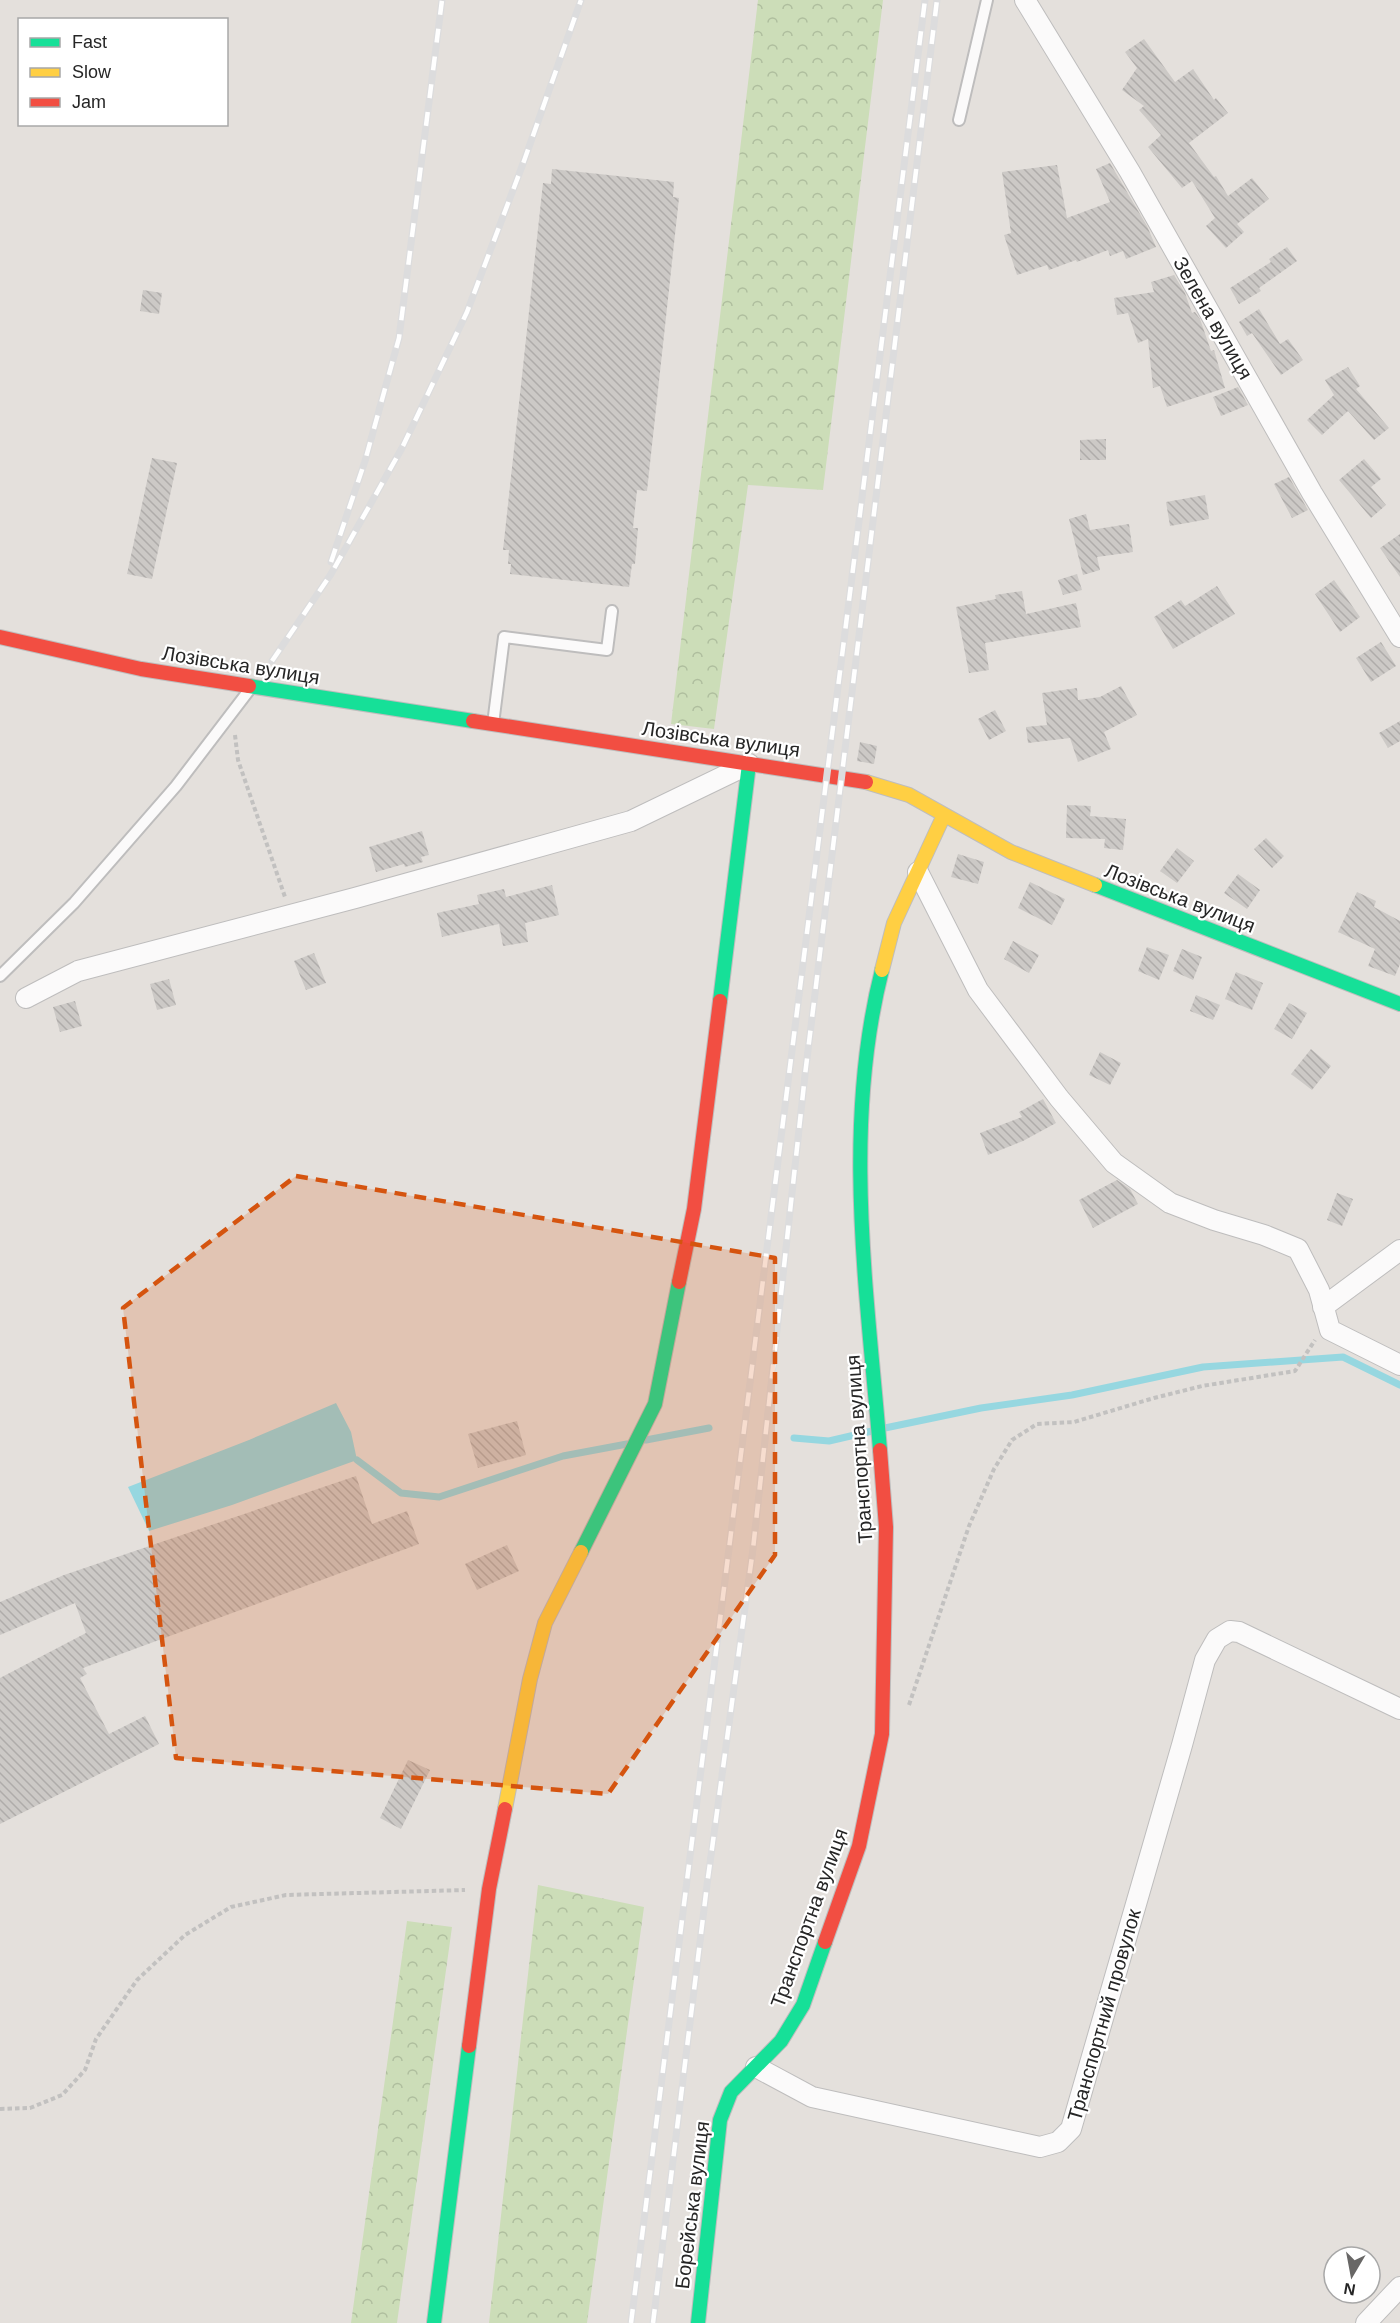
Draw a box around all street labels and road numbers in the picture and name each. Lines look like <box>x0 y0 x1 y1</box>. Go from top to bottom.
street label: Зелена вулиця <box>1169 253 1257 383</box>
street label: Лозівська вулиця <box>161 642 321 688</box>
street label: Лозівська вулиця <box>641 717 801 761</box>
street label: Лозівська вулиця <box>1102 859 1258 937</box>
street label: Транспортна вулиця <box>841 1354 877 1544</box>
street label: Транспортна вулиця <box>766 1826 852 2010</box>
street label: Транспортний провулок <box>1063 1906 1145 2124</box>
street label: Борейська вулиця <box>671 2120 713 2290</box>

